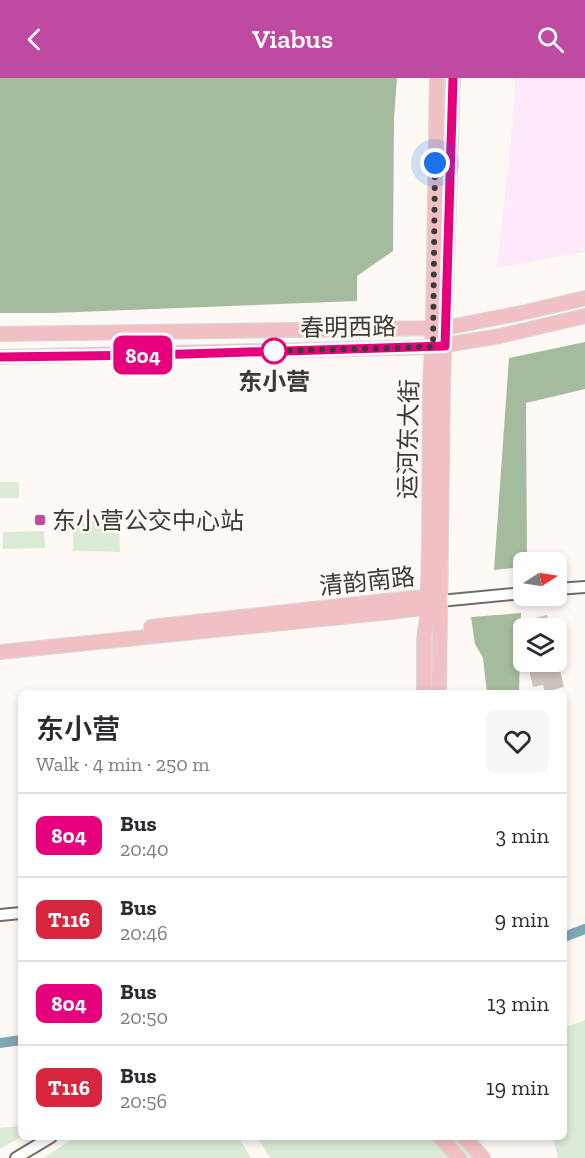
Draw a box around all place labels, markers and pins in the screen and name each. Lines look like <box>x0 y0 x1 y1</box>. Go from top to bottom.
marker: 东小营 <box>261 338 287 364</box>
place label: 东小营 <box>238 367 310 396</box>
place label: 东小营公交中心站 <box>52 506 244 535</box>
marker: 东小营公交中心站 <box>33 513 47 527</box>

